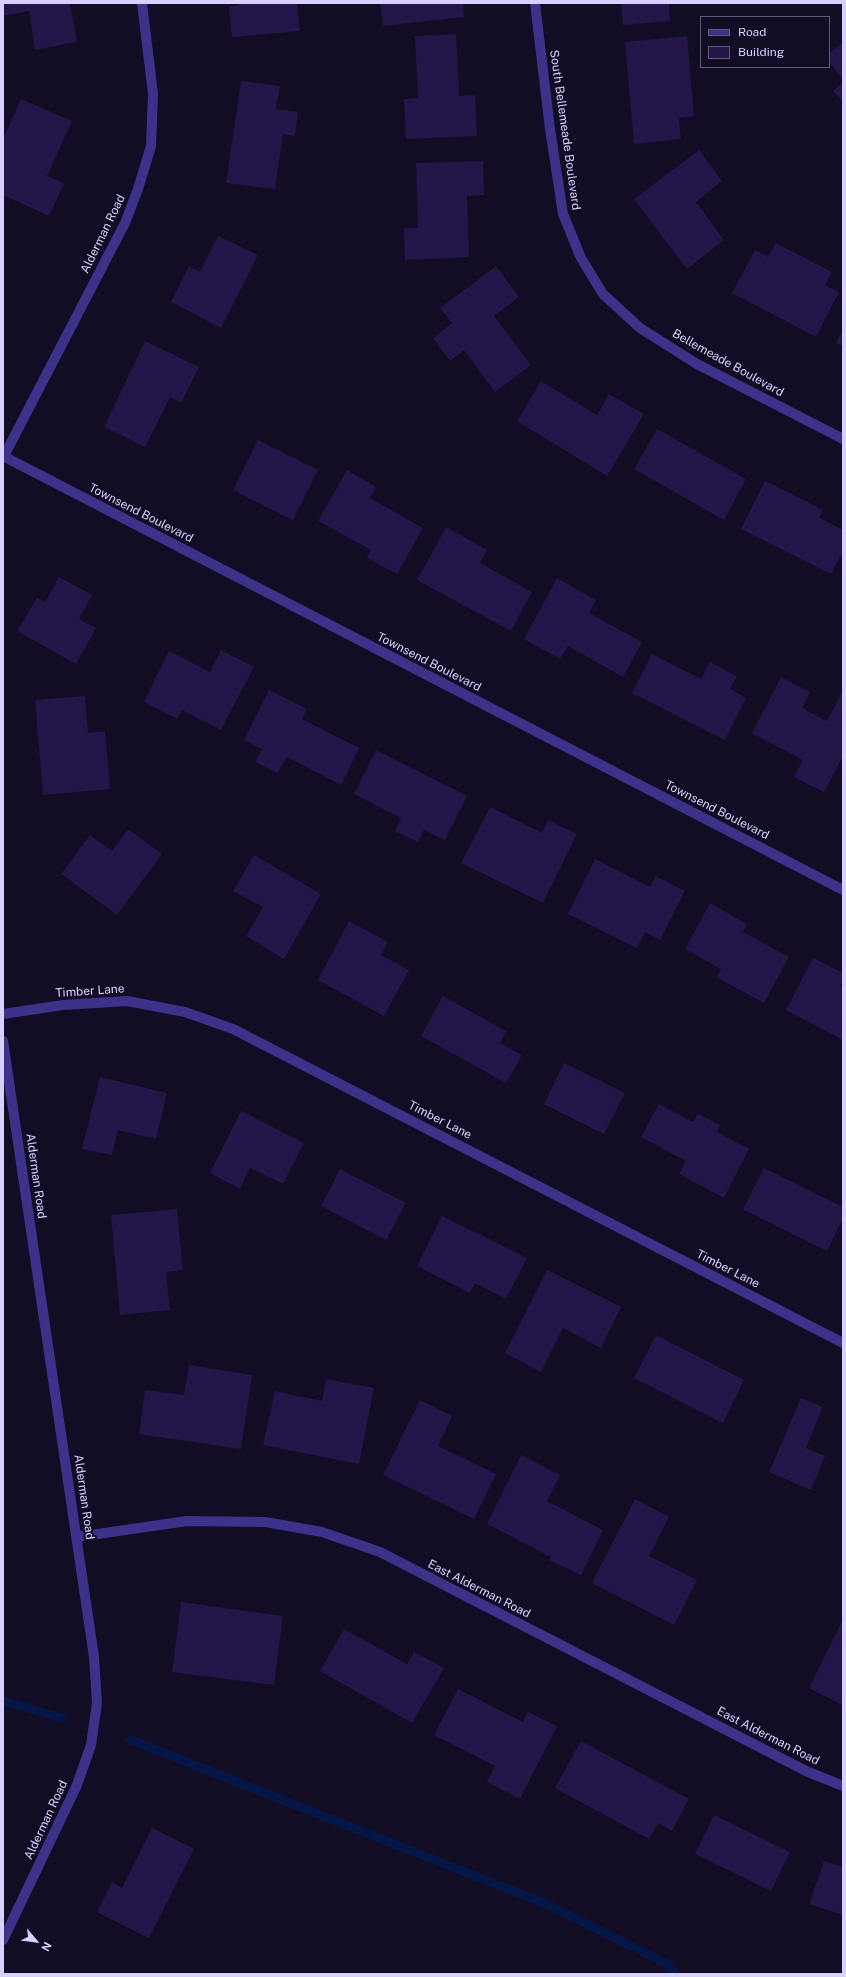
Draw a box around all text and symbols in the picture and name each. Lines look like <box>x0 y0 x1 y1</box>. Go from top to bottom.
legend <box>700 16 830 68</box>
text: Road <box>738 25 766 39</box>
text: Building <box>738 45 784 59</box>
street label: South Bellemeade Boulevard <box>547 49 583 211</box>
street label: Alderman Road <box>78 192 128 276</box>
street label: Bellemeade Boulevard <box>670 326 786 400</box>
street label: Townsend Boulevard <box>86 480 196 546</box>
street label: Townsend Boulevard <box>374 629 484 695</box>
street label: Townsend Boulevard <box>662 777 772 843</box>
street label: Timber Lane <box>55 981 125 1001</box>
street label: Timber Lane <box>406 1098 474 1142</box>
street label: Alderman Road <box>23 1133 49 1219</box>
street label: Timber Lane <box>694 1247 762 1291</box>
street label: Alderman Road <box>71 1454 97 1540</box>
street label: East Alderman Road <box>425 1557 533 1621</box>
street label: East Alderman Road <box>714 1704 822 1768</box>
street label: Alderman Road <box>21 1778 71 1862</box>
north arrow <box>16 1921 56 1961</box>
text: N <box>39 1940 54 1953</box>

